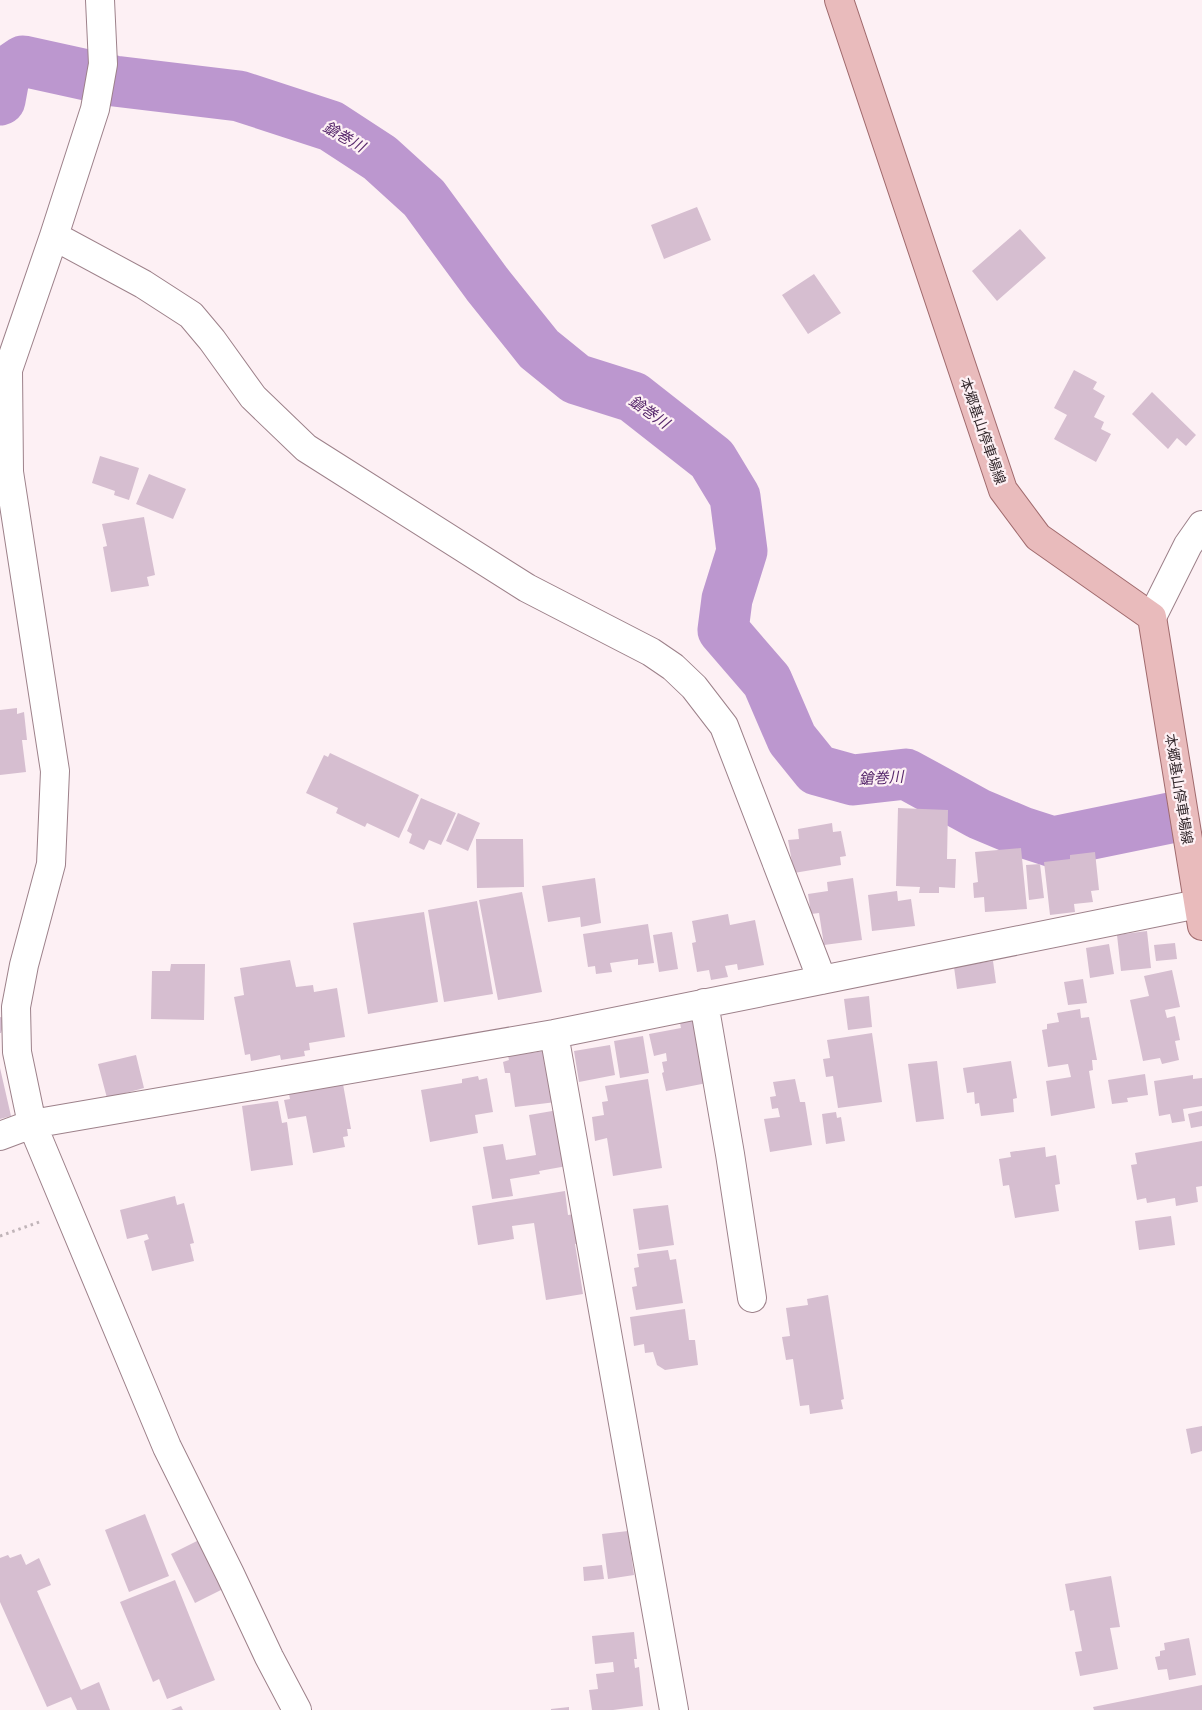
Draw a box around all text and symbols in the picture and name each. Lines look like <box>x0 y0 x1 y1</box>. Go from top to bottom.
water label: 鎗巻川 <box>320 118 370 157</box>
street label: 本郷基山停車場線 <box>956 375 1010 487</box>
water label: 鎗巻川 <box>625 392 674 433</box>
street label: 本郷基山停車場線 <box>1161 732 1197 846</box>
water label: 鎗巻川 <box>858 768 906 788</box>

